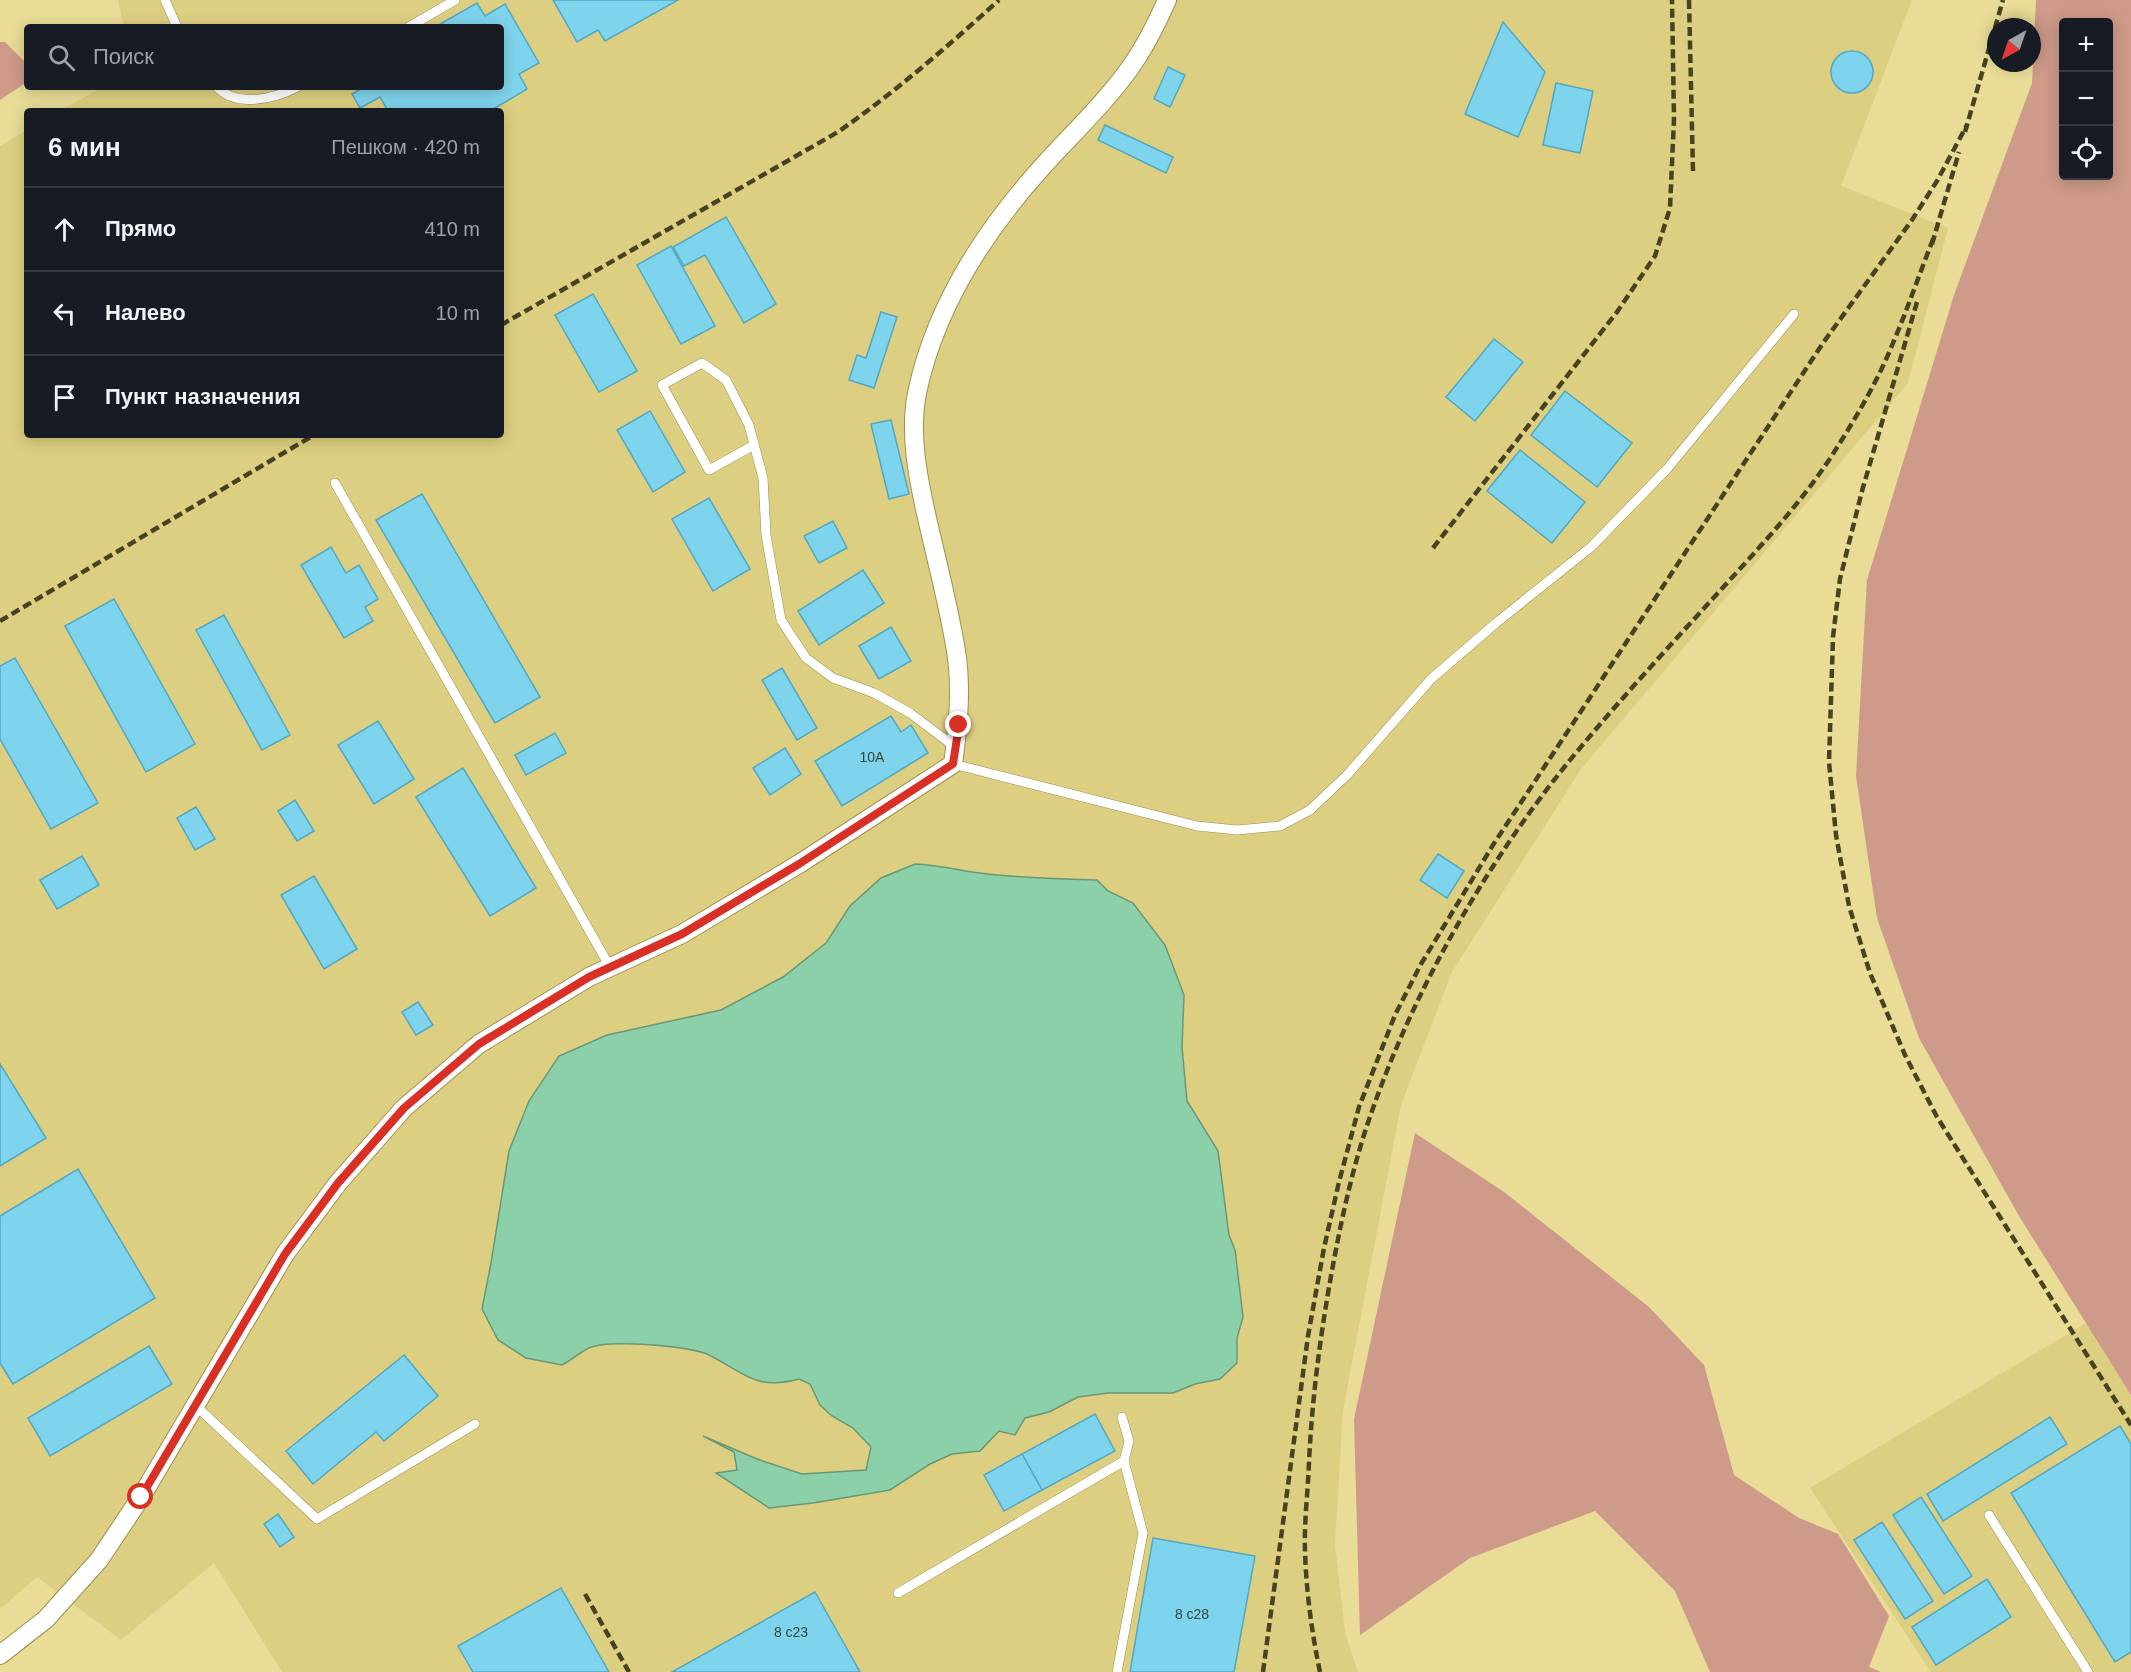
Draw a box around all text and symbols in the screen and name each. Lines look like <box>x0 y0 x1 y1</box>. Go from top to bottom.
north arrow <box>1987 18 2041 72</box>
map controls <box>2059 18 2113 180</box>
button: + <box>2059 18 2113 72</box>
search box <box>24 24 504 90</box>
icon: search <box>45 41 78 74</box>
text: Поиск <box>93 44 154 69</box>
button: − <box>2059 72 2113 126</box>
button: locate <box>2059 126 2113 180</box>
text: 6 мин <box>48 132 121 162</box>
text: Пешком · 420 m <box>331 136 480 158</box>
icon: ahead <box>48 213 81 246</box>
text: Прямо <box>105 216 176 241</box>
text: 410 m <box>424 218 480 240</box>
icon: left <box>48 297 81 330</box>
text: Налево <box>105 300 186 325</box>
text: 10 m <box>436 302 480 324</box>
icon: arrive <box>48 381 81 414</box>
text: Пункт назначения <box>105 384 301 409</box>
route end <box>945 711 971 737</box>
house number: 10А <box>860 749 885 765</box>
route start <box>127 1483 153 1509</box>
house number: 8 с28 <box>1175 1606 1209 1622</box>
house number: 8 с23 <box>774 1624 808 1640</box>

